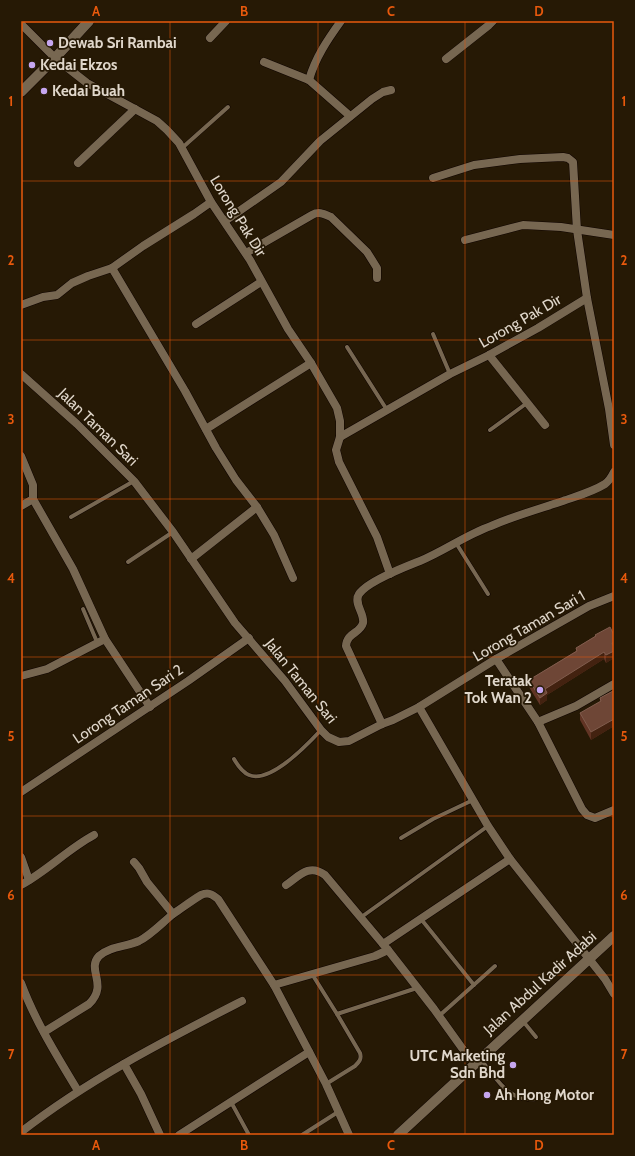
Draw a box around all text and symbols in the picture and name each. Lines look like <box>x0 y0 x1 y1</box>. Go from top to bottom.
text: A <box>92 3 101 19</box>
text: B <box>240 3 248 19</box>
text: C <box>387 3 395 19</box>
text: D <box>534 3 544 19</box>
place label: Dewab Sri Rambai <box>58 34 177 52</box>
marker: Dewab Sri Rambai <box>45 38 55 48</box>
place label: Kedai Ekzos <box>40 56 117 74</box>
marker: Kedai Ekzos <box>27 60 37 70</box>
place label: Kedai Buah <box>52 82 125 100</box>
marker: Kedai Buah <box>39 86 49 96</box>
text: 1 <box>9 93 13 109</box>
text: 1 <box>622 93 626 109</box>
street label: Lorong Pak Dir <box>206 172 270 260</box>
text: 2 <box>8 252 15 268</box>
text: 2 <box>621 252 628 268</box>
street label: Lorong Pak Dir <box>476 290 565 352</box>
street label: Jalan Taman Sari <box>54 384 142 469</box>
text: 3 <box>7 411 15 427</box>
text: 3 <box>620 411 628 427</box>
text: 4 <box>7 570 15 586</box>
text: 4 <box>620 570 628 586</box>
street label: Lorong Taman Sari 1 <box>470 587 588 665</box>
street label: Jalan Taman Sari <box>261 634 341 727</box>
street label: Lorong Taman Sari 2 <box>69 660 187 748</box>
place label: Teratak Tok Wan 2 <box>465 672 533 707</box>
marker: Teratak Tok Wan 2 <box>535 685 545 695</box>
text: 5 <box>8 728 15 744</box>
text: 5 <box>621 728 628 744</box>
text: 6 <box>7 887 15 903</box>
text: 6 <box>620 887 628 903</box>
street label: Jalan Abdul Kadir Adabi <box>479 928 600 1039</box>
text: 7 <box>8 1046 15 1062</box>
text: 7 <box>621 1046 628 1062</box>
place label: UTC Marketing Sdn Bhd <box>410 1047 505 1082</box>
marker: UTC Marketing Sdn Bhd <box>508 1060 518 1070</box>
place label: Ah Hong Motor <box>495 1086 594 1104</box>
marker: Ah Hong Motor <box>482 1090 492 1100</box>
text: A <box>92 1137 101 1153</box>
text: B <box>240 1137 248 1153</box>
text: C <box>387 1137 395 1153</box>
text: D <box>534 1137 544 1153</box>

